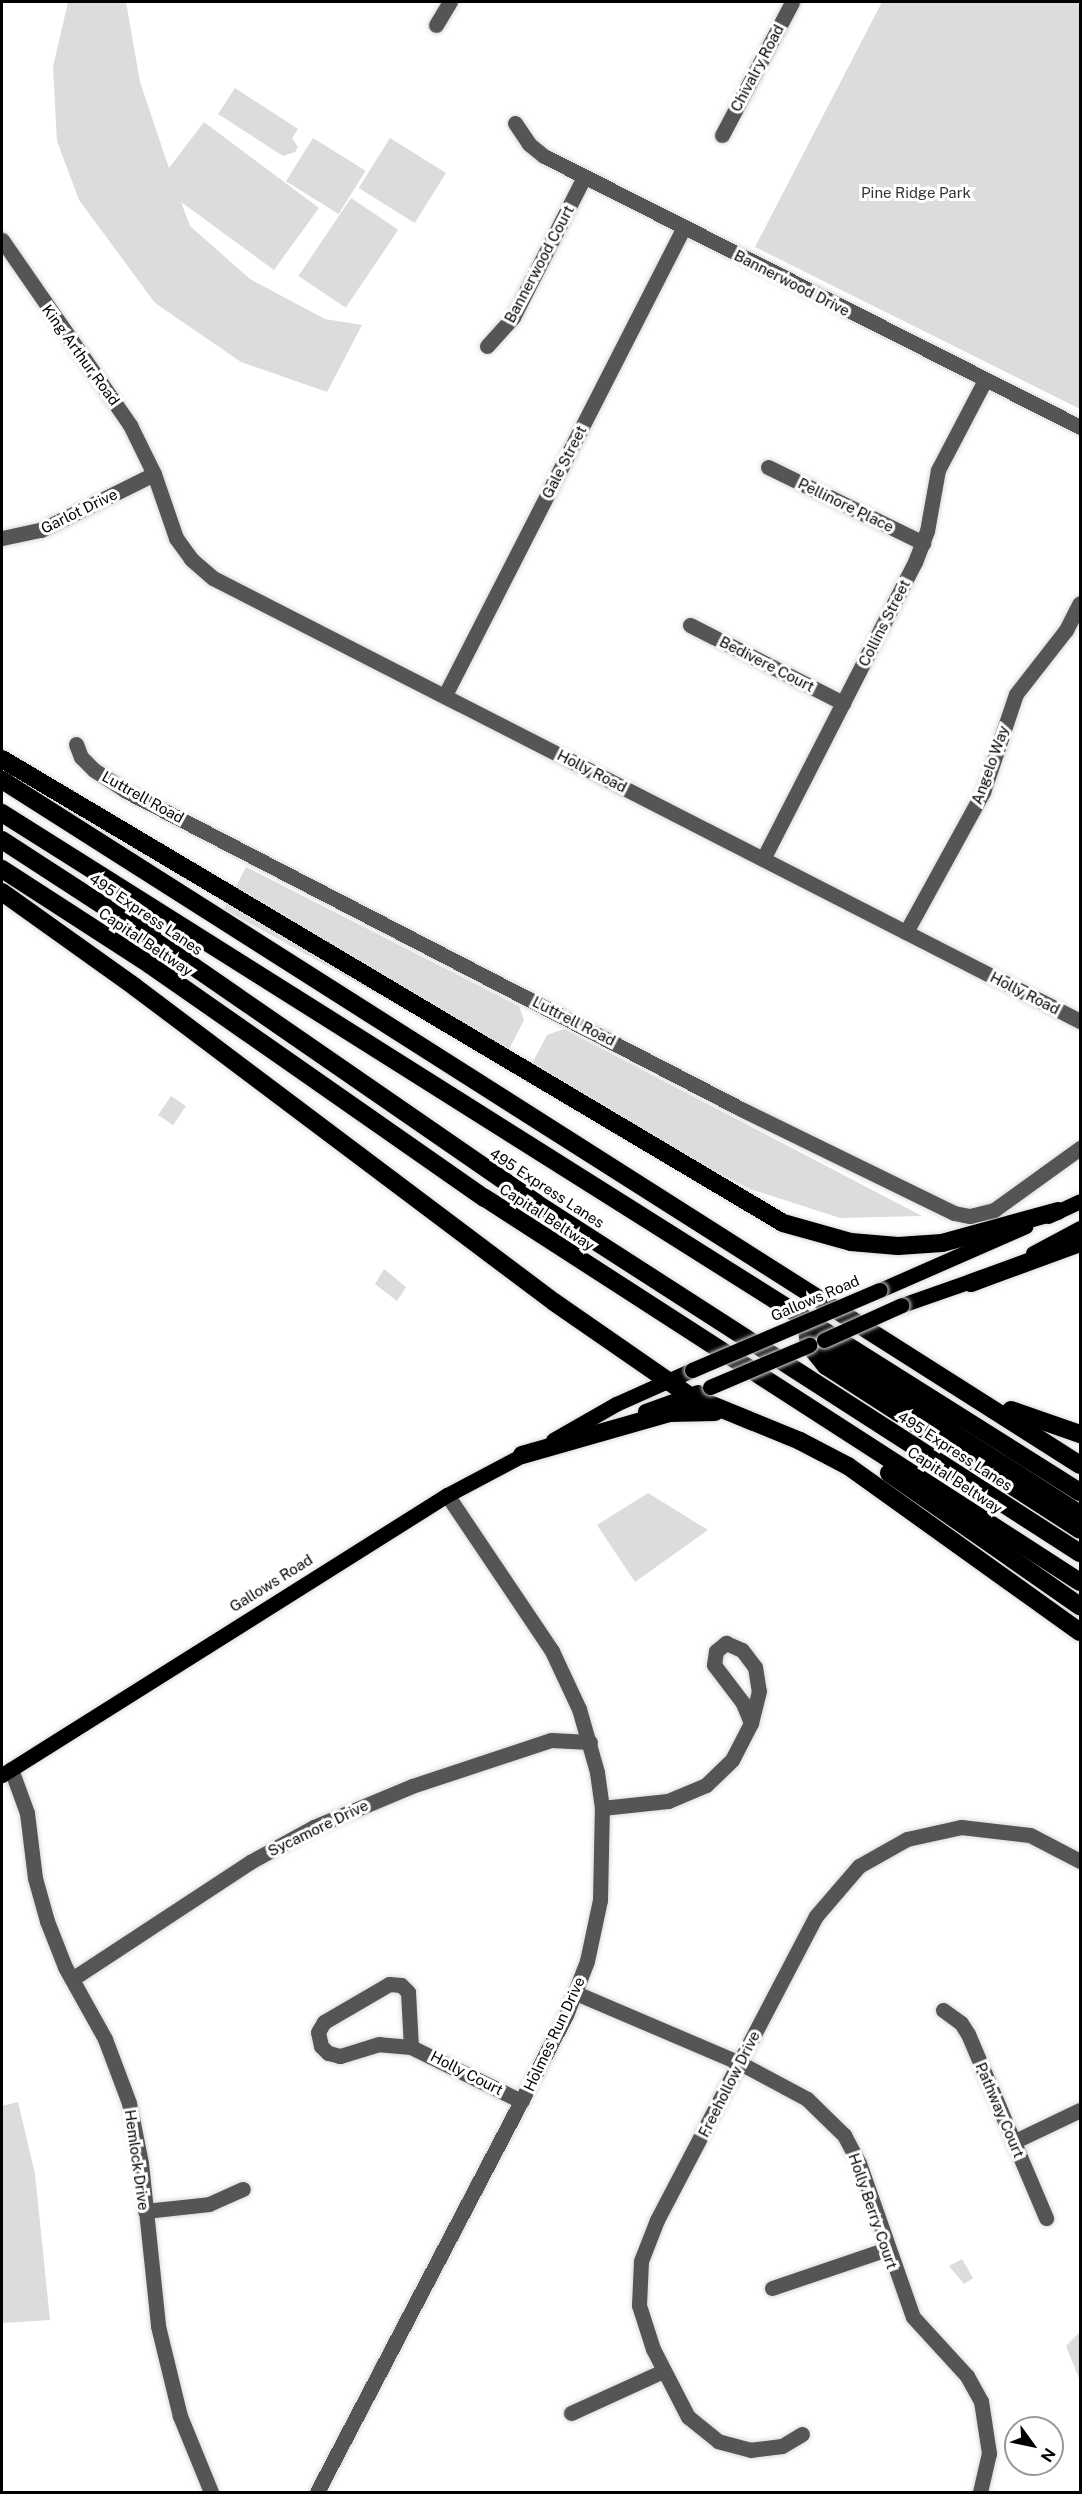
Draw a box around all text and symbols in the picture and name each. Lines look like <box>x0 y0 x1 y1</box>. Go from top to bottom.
street label: Chivalry Road <box>726 21 788 115</box>
park label: Pine Ridge Park <box>861 184 971 202</box>
street label: Bannerwood Court <box>500 202 578 326</box>
street label: Bannerwood Drive <box>731 246 853 320</box>
street label: King Arthur Road <box>38 301 124 409</box>
street label: Gale Street <box>538 423 590 501</box>
street label: Pellinore Place <box>795 474 897 536</box>
street label: Garlot Drive <box>38 485 120 537</box>
street label: Collins Street <box>854 577 914 669</box>
street label: Bedivere Court <box>716 632 818 696</box>
street label: Angelo Way <box>967 723 1013 807</box>
street label: Holly Road <box>554 746 630 796</box>
street label: Luttrell Road <box>99 767 187 827</box>
street label: 495 Express Lanes <box>86 869 206 959</box>
street label: Capital Beltway <box>96 904 196 980</box>
street label: Holly Road <box>987 968 1063 1018</box>
street label: Luttrell Road <box>530 992 618 1050</box>
street label: 495 Express Lanes <box>486 1144 608 1232</box>
street label: Capital Beltway <box>496 1180 598 1254</box>
street label: Gallows Road <box>768 1271 862 1325</box>
street label: 495 Express Lanes <box>894 1407 1016 1495</box>
street label: Capital Beltway <box>904 1443 1006 1517</box>
street label: Gallows Road <box>226 1550 316 1616</box>
street label: Sycamore Drive <box>265 1796 371 1860</box>
street label: Holmes Run Drive <box>520 1974 588 2094</box>
street label: Freehollow Drive <box>694 2028 764 2140</box>
street label: Holly Court <box>428 2047 506 2099</box>
street label: Pathway Court <box>972 2060 1028 2160</box>
street label: Hemlock Drive <box>121 2108 153 2212</box>
street label: Holly Berry Court <box>845 2151 901 2271</box>
north arrow <box>1004 2416 1064 2476</box>
text: N <box>1036 2445 1059 2465</box>

